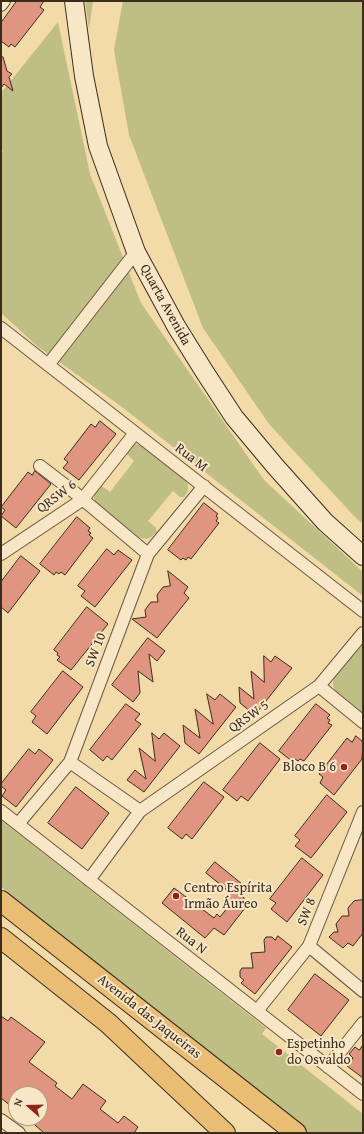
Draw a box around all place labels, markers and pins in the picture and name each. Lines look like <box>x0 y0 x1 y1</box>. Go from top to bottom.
place label: Bloco B 6 <box>283 759 336 775</box>
marker: Bloco B 6 <box>339 762 349 772</box>
place label: Centro Espírita Irmão Áureo <box>184 880 272 912</box>
marker: Centro Espírita Irmão Áureo <box>171 891 181 901</box>
place label: Espetinho do Osvaldo <box>287 1036 351 1068</box>
marker: Espetinho do Osvaldo <box>274 1047 284 1057</box>

